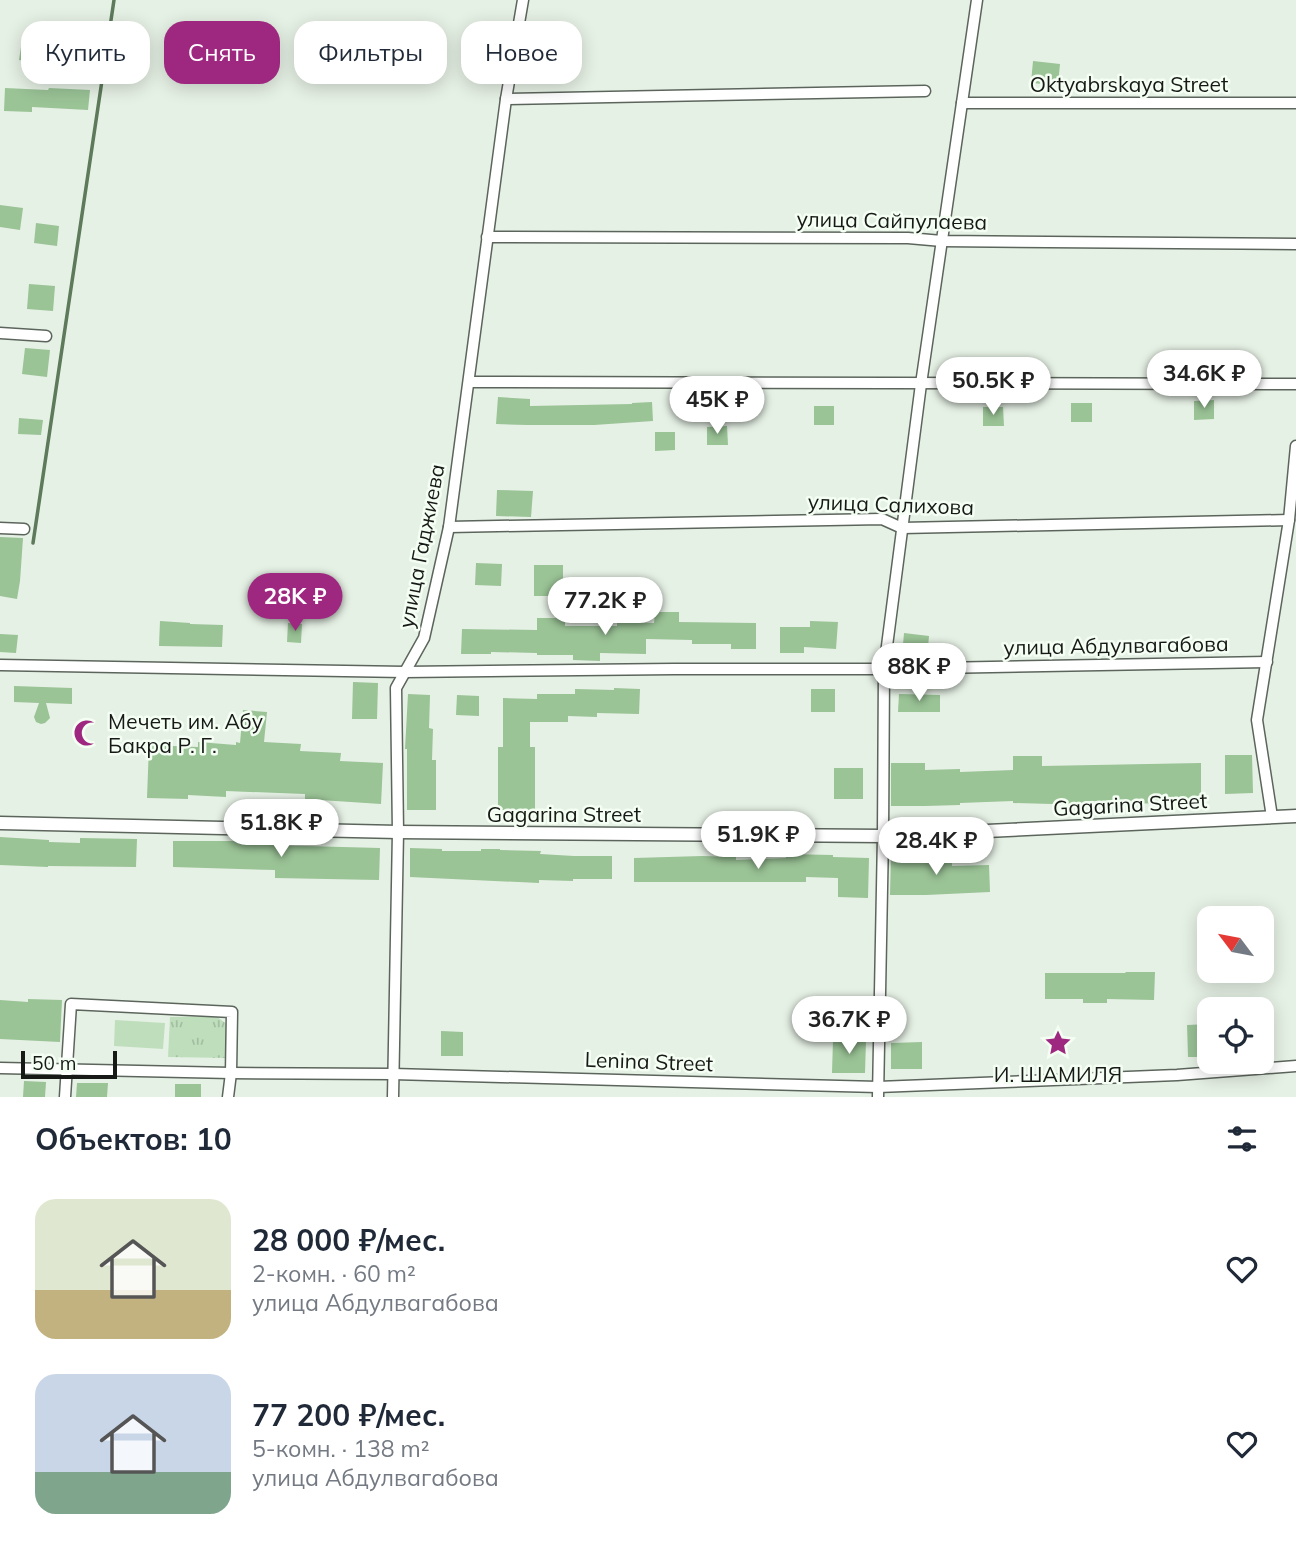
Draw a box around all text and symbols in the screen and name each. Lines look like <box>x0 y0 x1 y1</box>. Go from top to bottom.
chip: Купить <box>21 21 150 84</box>
chip: Снять <box>164 21 280 84</box>
chip: Фильтры <box>294 21 447 84</box>
chip: Новое <box>461 21 582 84</box>
street label: Oktyabrskaya Street <box>1030 71 1228 97</box>
street label: улица Сайпулаева <box>796 205 988 235</box>
pin: 34.6K ₽ <box>1139 350 1269 410</box>
pin: 50.5K ₽ <box>928 358 1058 417</box>
text: 34.6K ₽ <box>1163 358 1245 387</box>
text: 50.5K ₽ <box>952 365 1034 394</box>
pin: 45K ₽ <box>668 376 766 436</box>
text: 45K ₽ <box>685 384 749 413</box>
street label: улица Гаджиева <box>392 462 450 630</box>
street label: улица Салихова <box>807 488 975 520</box>
pin: 28K ₽ <box>246 574 344 633</box>
pin: 77.2K ₽ <box>540 578 670 637</box>
text: 28K ₽ <box>263 581 327 610</box>
text: 77.2K ₽ <box>564 585 646 614</box>
street label: улица Абдулвагабова <box>1003 630 1229 660</box>
pin: 88K ₽ <box>870 644 968 703</box>
text: 88K ₽ <box>887 651 951 680</box>
place label: Мечеть им. Абу Бакра Р. Г. <box>108 708 263 758</box>
mosque icon: Мечеть им. Абу Бакра Р. Г. <box>72 718 102 748</box>
street label: Gagarina Street <box>1052 787 1208 821</box>
pin: 51.8K ₽ <box>216 800 346 859</box>
street label: Gagarina Street <box>487 801 641 827</box>
text: 51.8K ₽ <box>240 807 322 836</box>
pin: 51.9K ₽ <box>693 812 823 871</box>
pin: 28.4K ₽ <box>871 818 1001 877</box>
text: 51.9K ₽ <box>717 819 799 848</box>
text: 28.4K ₽ <box>895 825 977 854</box>
north arrow <box>1197 906 1274 984</box>
map controls <box>1197 906 1274 1074</box>
pin: 36.7K ₽ <box>784 996 914 1056</box>
button: locate <box>1197 997 1274 1074</box>
text: 36.7K ₽ <box>808 1004 890 1033</box>
place icon: И. ШАМИЛЯ <box>1043 1028 1073 1058</box>
street label: Lenina Street <box>584 1046 714 1076</box>
scale bar <box>21 1048 117 1080</box>
text: 50 m <box>32 1051 76 1075</box>
place label: И. ШАМИЛЯ <box>994 1061 1122 1087</box>
text: Объектов: 10 <box>35 1120 232 1158</box>
icon: filters <box>1223 1120 1261 1158</box>
text: 28 000 ₽/мес. <box>252 1221 445 1259</box>
icon: home <box>91 1227 175 1311</box>
icon: heart <box>1223 1250 1261 1288</box>
text: 2-комн. · 60 m² <box>252 1259 416 1288</box>
text: улица Абдулвагабова <box>252 1288 499 1317</box>
text: 77 200 ₽/мес. <box>252 1396 445 1434</box>
icon: home <box>91 1402 175 1486</box>
icon: heart <box>1223 1425 1261 1463</box>
text: 5-комн. · 138 m² <box>252 1434 430 1463</box>
text: улица Абдулвагабова <box>252 1463 499 1492</box>

